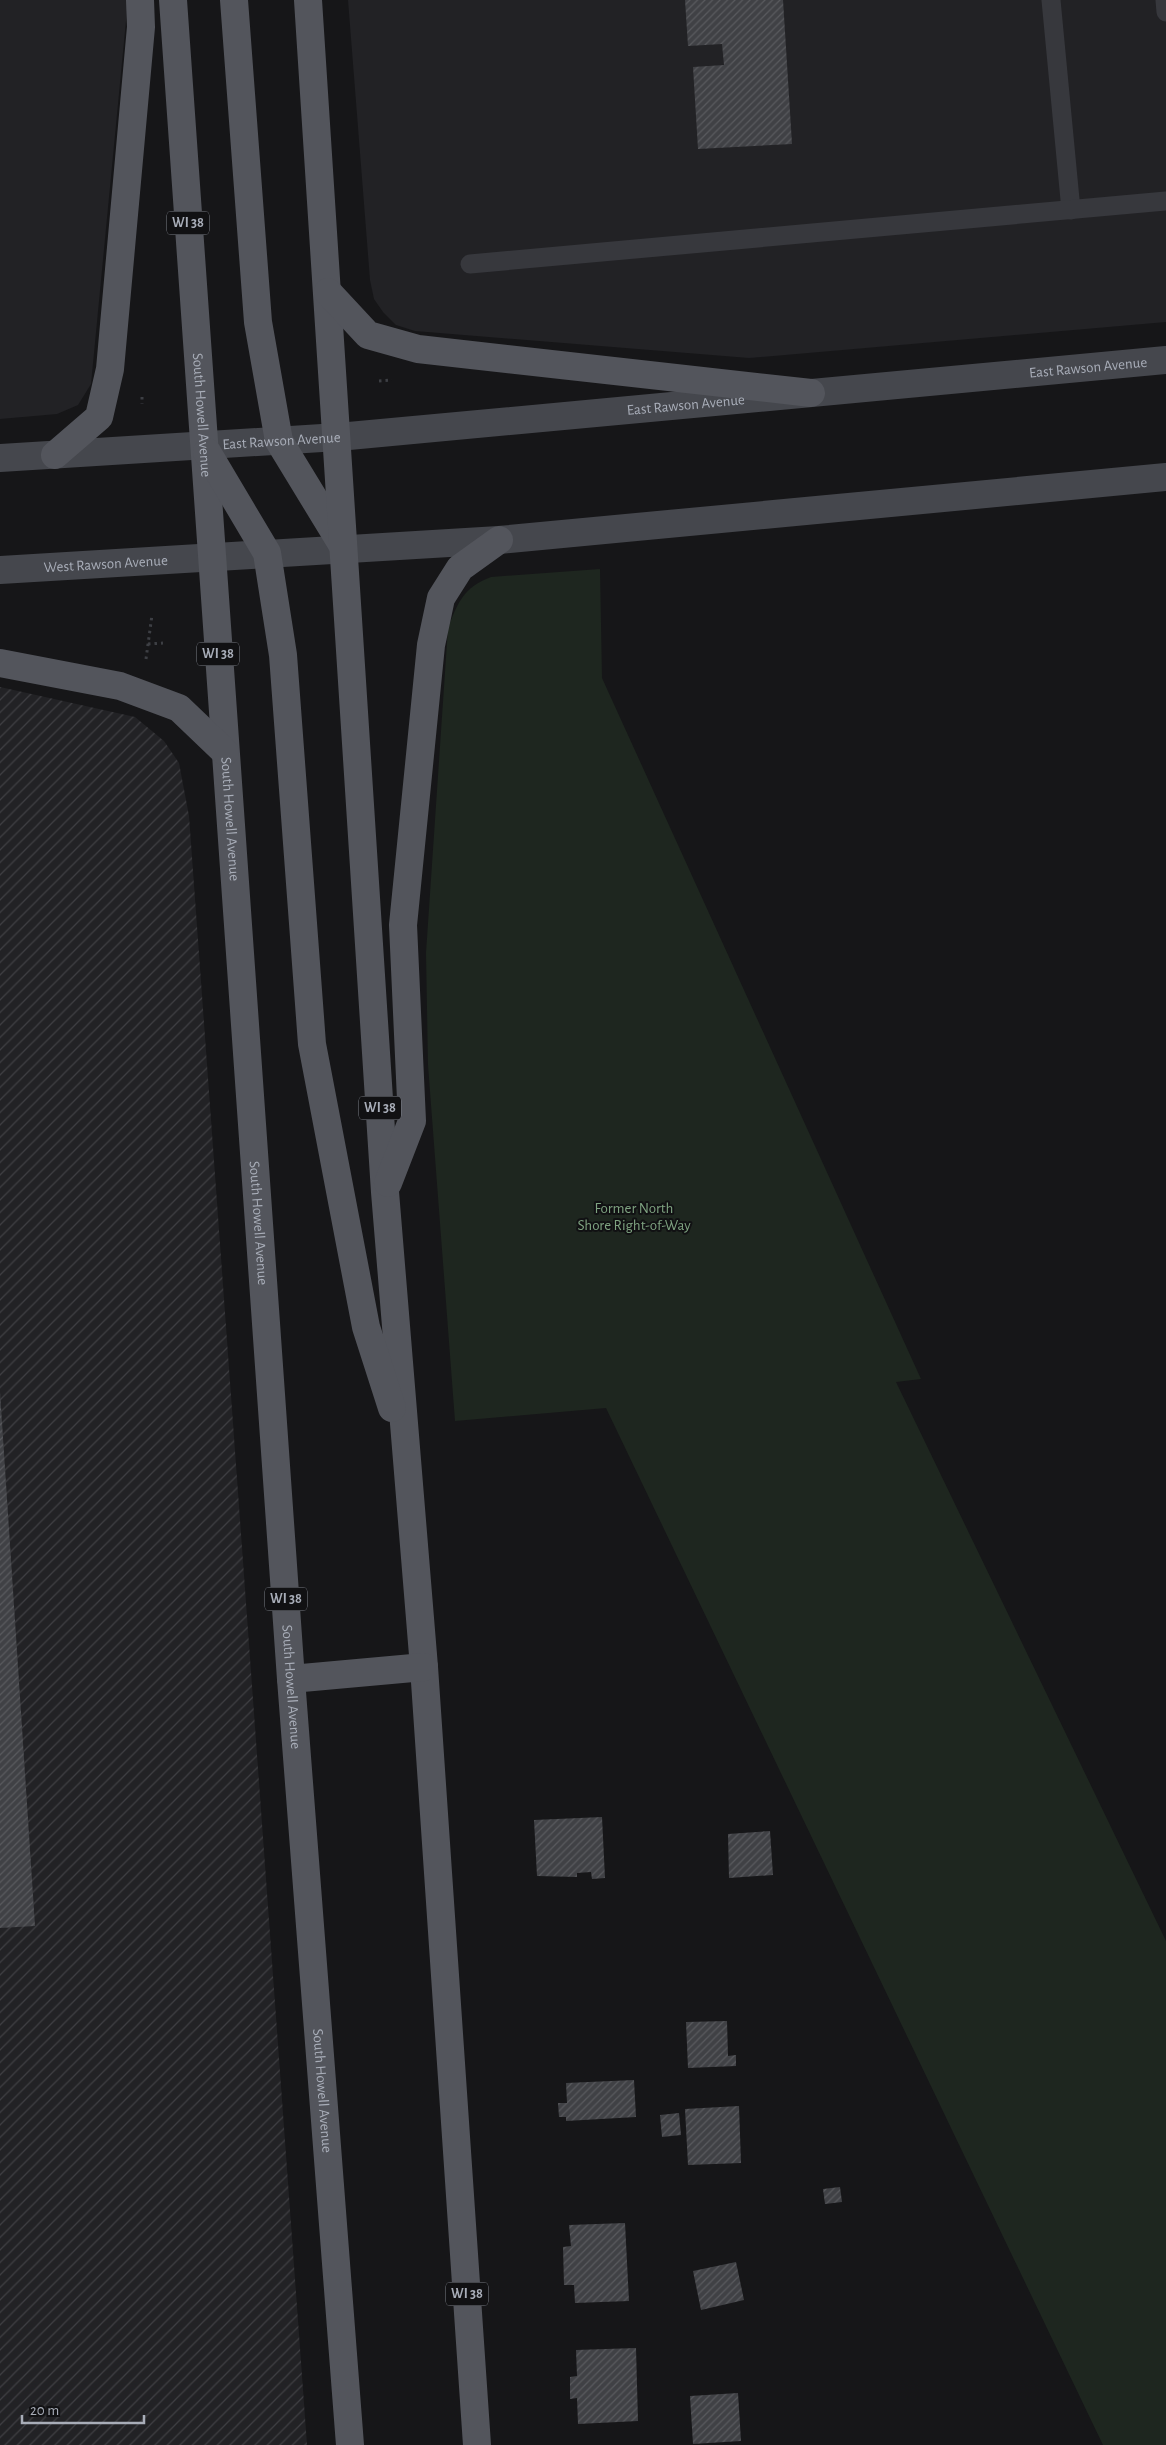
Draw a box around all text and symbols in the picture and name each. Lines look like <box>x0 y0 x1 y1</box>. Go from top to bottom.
road number: WI 38 <box>167 212 209 234</box>
street label: South Howell Avenue <box>190 352 214 478</box>
street label: East Rawson Avenue <box>1028 354 1148 380</box>
street label: East Rawson Avenue <box>626 392 746 418</box>
street label: East Rawson Avenue <box>222 429 341 452</box>
street label: West Rawson Avenue <box>43 552 168 575</box>
road number: WI 38 <box>197 642 239 666</box>
street label: South Howell Avenue <box>219 756 242 882</box>
road number: WI 38 <box>359 1096 401 1120</box>
street label: South Howell Avenue <box>247 1160 271 1286</box>
park label: Former North Shore Right-of-Way <box>577 1201 691 1233</box>
road number: WI 38 <box>265 1588 307 1610</box>
street label: South Howell Avenue <box>280 1624 304 1750</box>
street label: South Howell Avenue <box>310 2028 335 2153</box>
road number: WI 38 <box>446 2282 488 2306</box>
scale bar <box>22 2392 145 2424</box>
text: 20 m <box>30 2403 59 2418</box>

